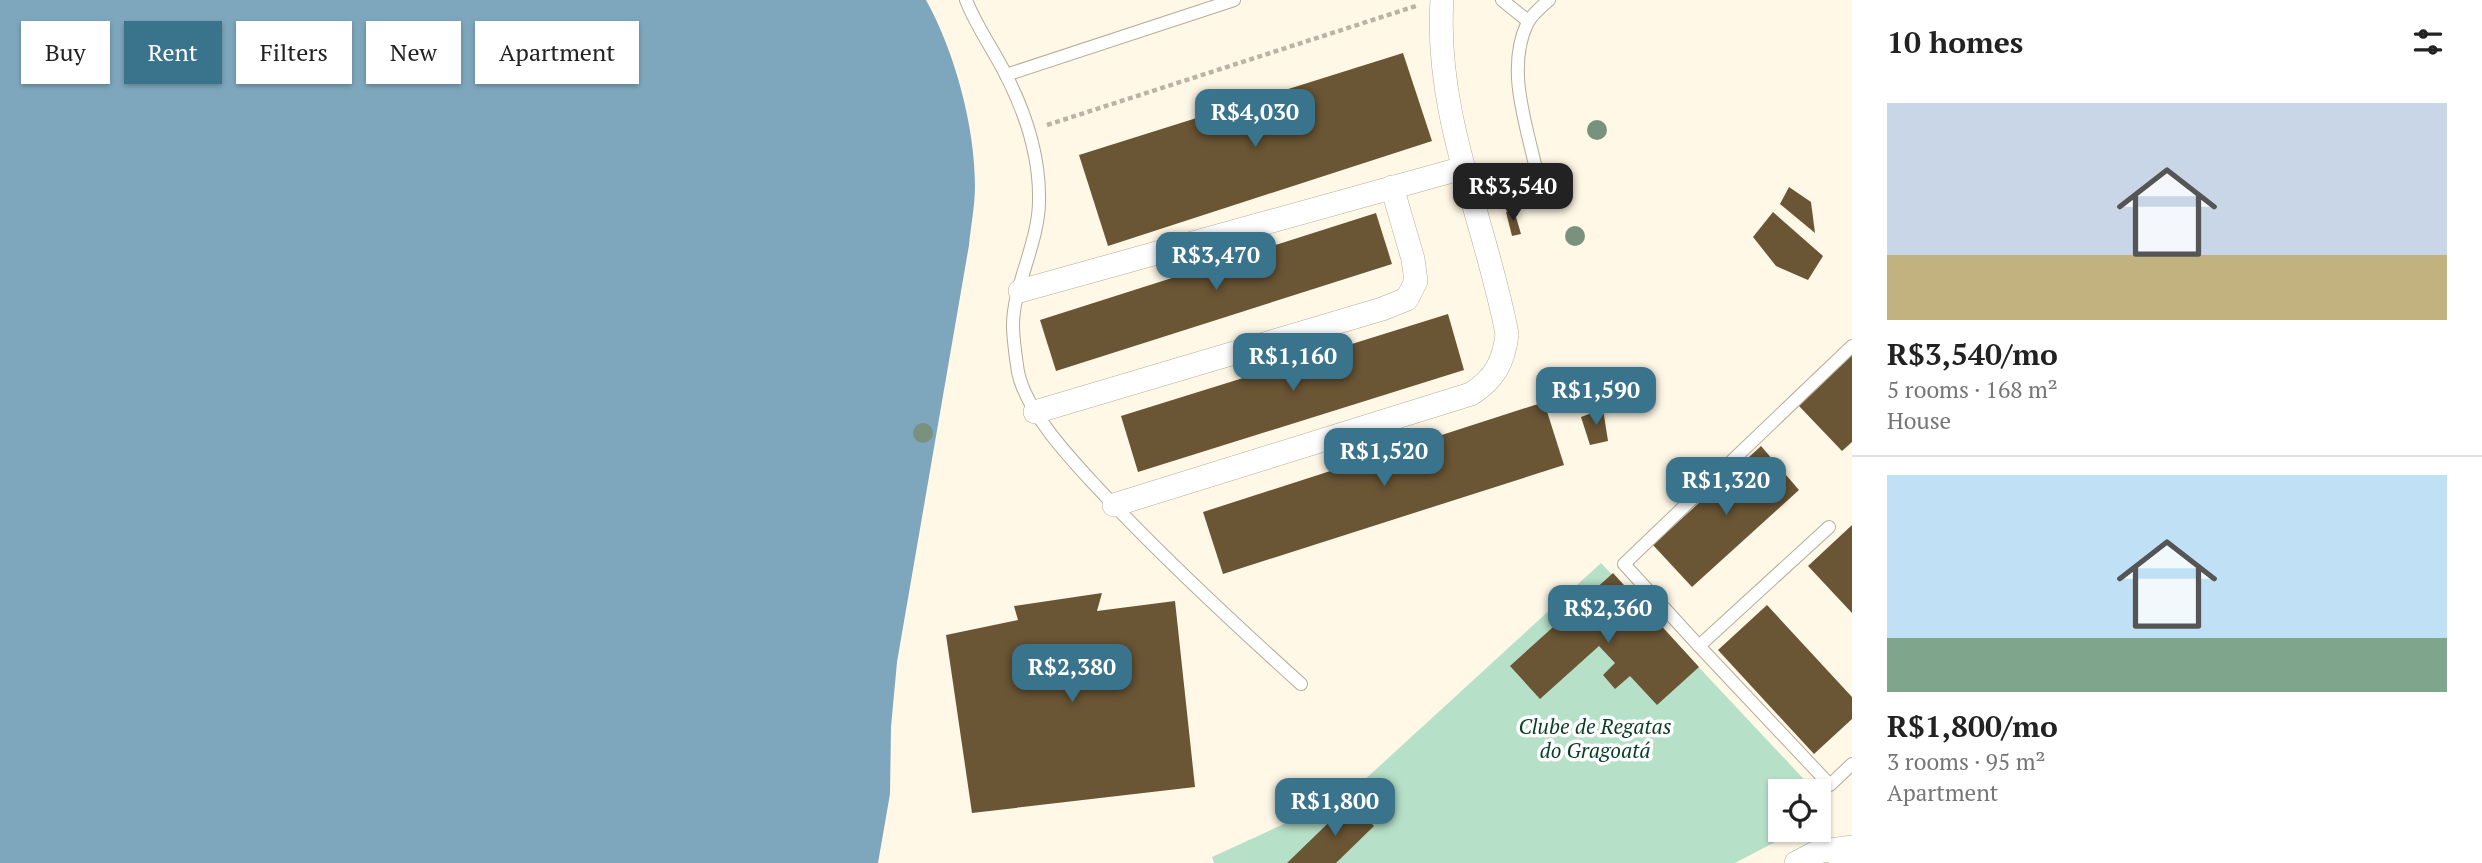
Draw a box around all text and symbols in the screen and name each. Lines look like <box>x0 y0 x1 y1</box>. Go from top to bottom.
chip: Buy <box>21 21 110 84</box>
chip: Rent <box>124 21 222 84</box>
chip: Filters <box>236 21 352 84</box>
chip: New <box>366 21 461 84</box>
chip: Apartment <box>475 21 639 84</box>
text: 10 homes <box>1887 22 2023 62</box>
icon: filters <box>2409 23 2447 61</box>
pin: R$4,030 <box>1190 90 1320 149</box>
text: R$4,030 <box>1211 96 1299 127</box>
icon: home <box>2104 149 2230 275</box>
pin: R$3,540 <box>1448 164 1578 223</box>
text: R$3,540 <box>1469 170 1557 201</box>
pin: R$3,470 <box>1151 232 1281 292</box>
text: R$3,470 <box>1172 239 1260 270</box>
pin: R$1,160 <box>1228 334 1358 393</box>
text: R$3,540/mo <box>1887 334 2058 374</box>
text: R$1,160 <box>1249 340 1337 371</box>
pin: R$1,590 <box>1531 368 1661 427</box>
text: R$1,590 <box>1552 374 1640 405</box>
text: 5 rooms · 168 m² <box>1887 374 2058 405</box>
text: House <box>1887 405 1951 436</box>
pin: R$1,520 <box>1319 428 1449 488</box>
text: R$1,520 <box>1340 435 1428 466</box>
pin: R$1,320 <box>1661 458 1791 517</box>
text: R$1,320 <box>1682 464 1770 495</box>
icon: home <box>2104 521 2230 647</box>
pin: R$2,360 <box>1543 586 1673 645</box>
text: R$2,360 <box>1564 592 1652 623</box>
pin: R$2,380 <box>1007 644 1137 704</box>
text: R$2,380 <box>1028 651 1116 682</box>
text: R$1,800/mo <box>1887 706 2058 746</box>
park label: Clube de Regatas do Gragoatá <box>1518 712 1672 764</box>
text: 3 rooms · 95 m² <box>1887 746 2046 777</box>
text: Apartment <box>1887 777 1998 808</box>
pin: R$1,800 <box>1270 778 1400 838</box>
map controls <box>1768 779 1831 842</box>
button: locate <box>1768 779 1831 842</box>
text: R$1,800 <box>1291 785 1379 816</box>

